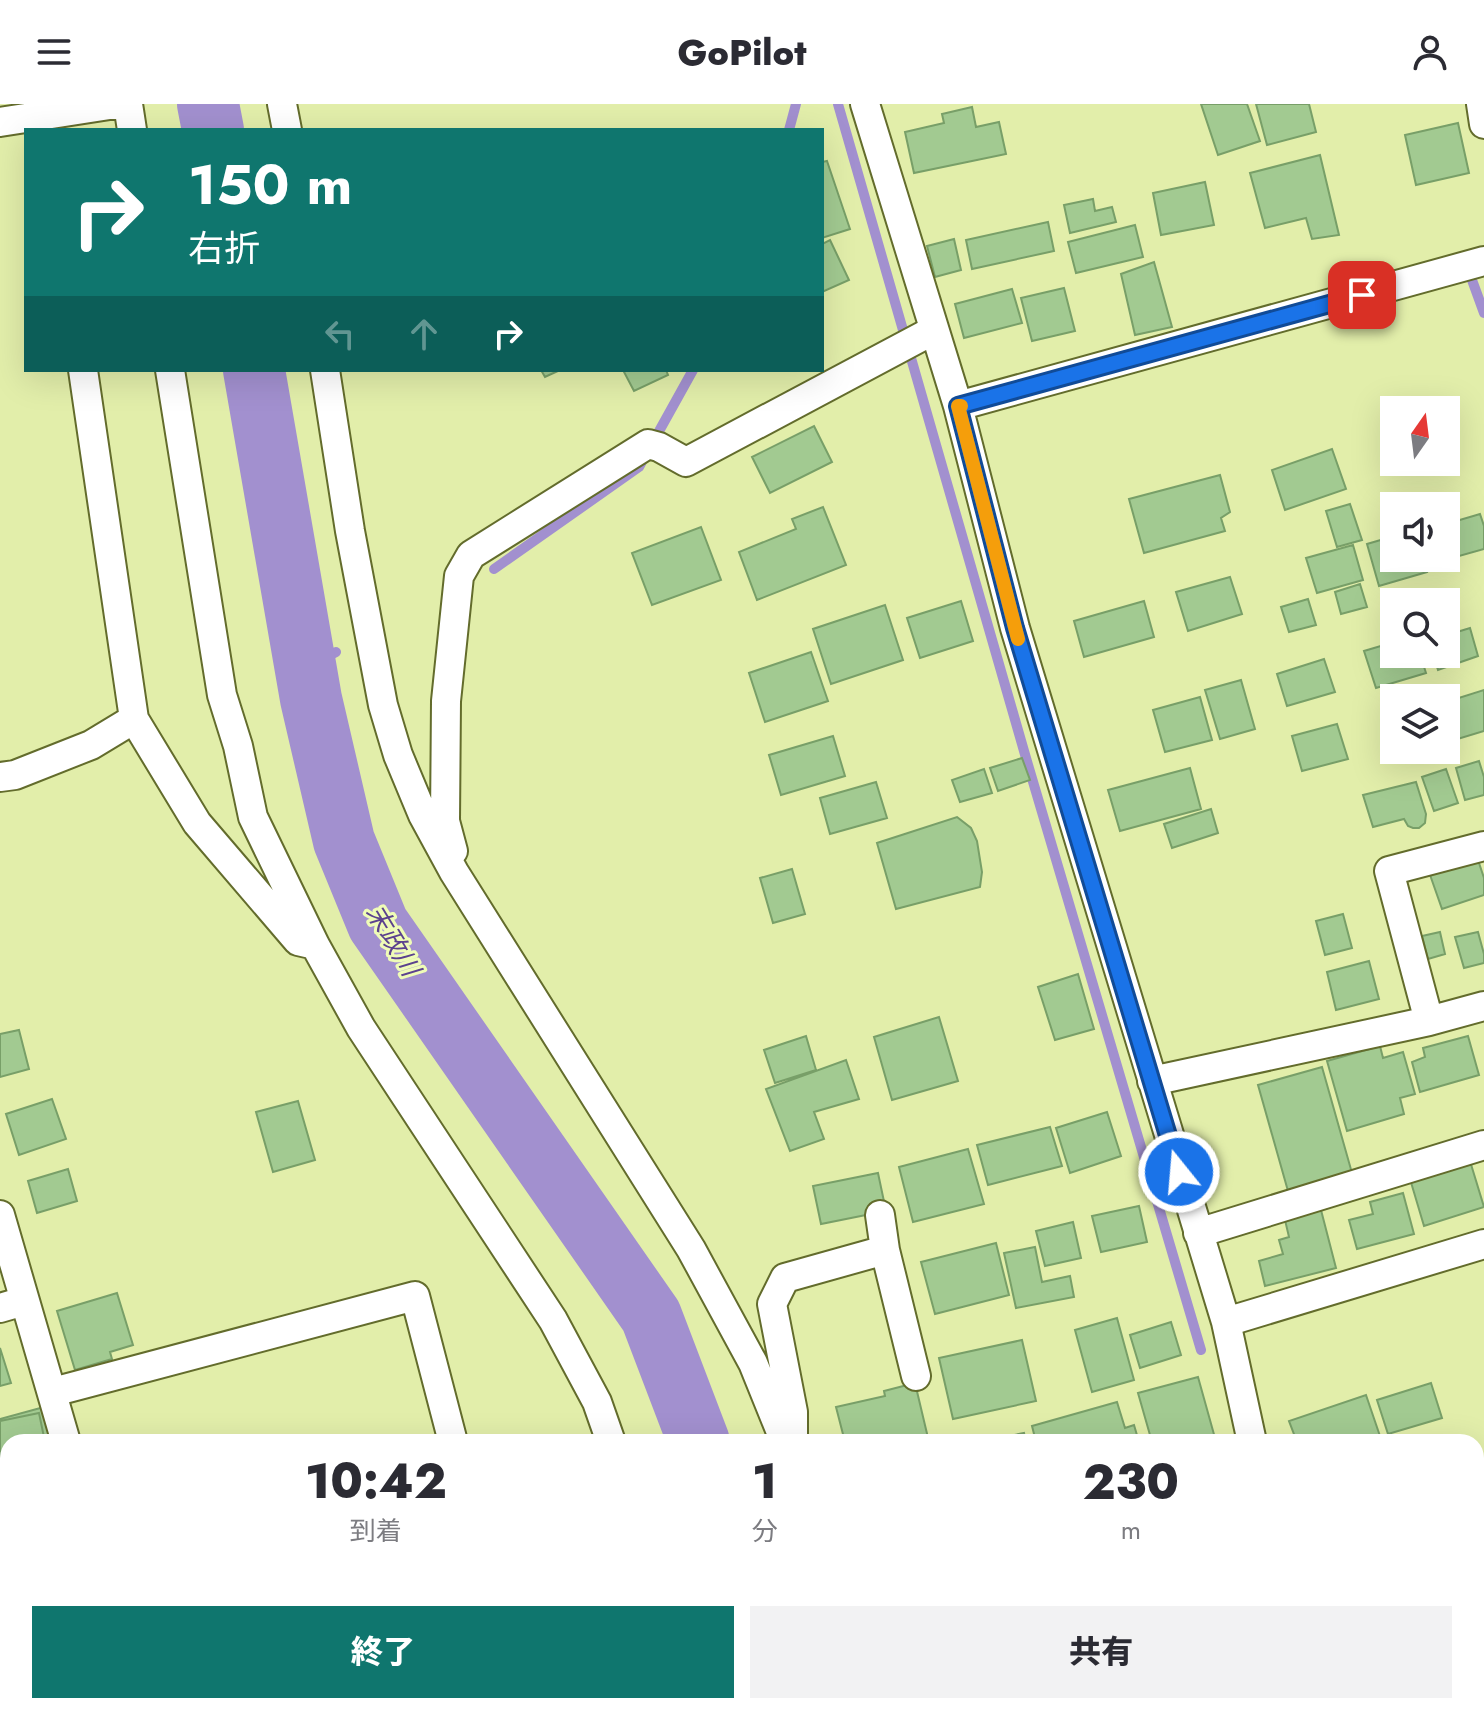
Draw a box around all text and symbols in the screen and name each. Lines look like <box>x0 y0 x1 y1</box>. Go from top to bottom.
text: GoPilot <box>678 26 806 78</box>
icon: menu <box>32 30 76 74</box>
icon: person <box>1408 30 1452 74</box>
text: 150 m <box>188 144 352 225</box>
icon: right <box>56 160 160 264</box>
text: 右折 <box>188 222 260 274</box>
pin <box>1328 261 1396 329</box>
icon: arrive <box>1340 273 1384 317</box>
icon: left <box>318 312 362 356</box>
icon: ahead <box>402 312 446 356</box>
icon: right <box>486 312 530 356</box>
north arrow <box>1380 396 1460 476</box>
map controls <box>1380 396 1460 764</box>
button: sound <box>1380 492 1460 572</box>
button: search <box>1380 588 1460 668</box>
button: layers <box>1380 684 1460 764</box>
water label: 末政川 <box>357 897 431 986</box>
position arrow <box>1137 1130 1221 1214</box>
text: 10:42 <box>305 1447 447 1516</box>
text: 1 <box>752 1447 777 1516</box>
text: 230 <box>1083 1448 1179 1517</box>
text: m <box>1121 1511 1141 1549</box>
text: 到着 <box>350 1512 402 1550</box>
text: 分 <box>752 1512 778 1550</box>
button: 終了 <box>32 1606 734 1698</box>
button: 共有 <box>750 1606 1452 1698</box>

